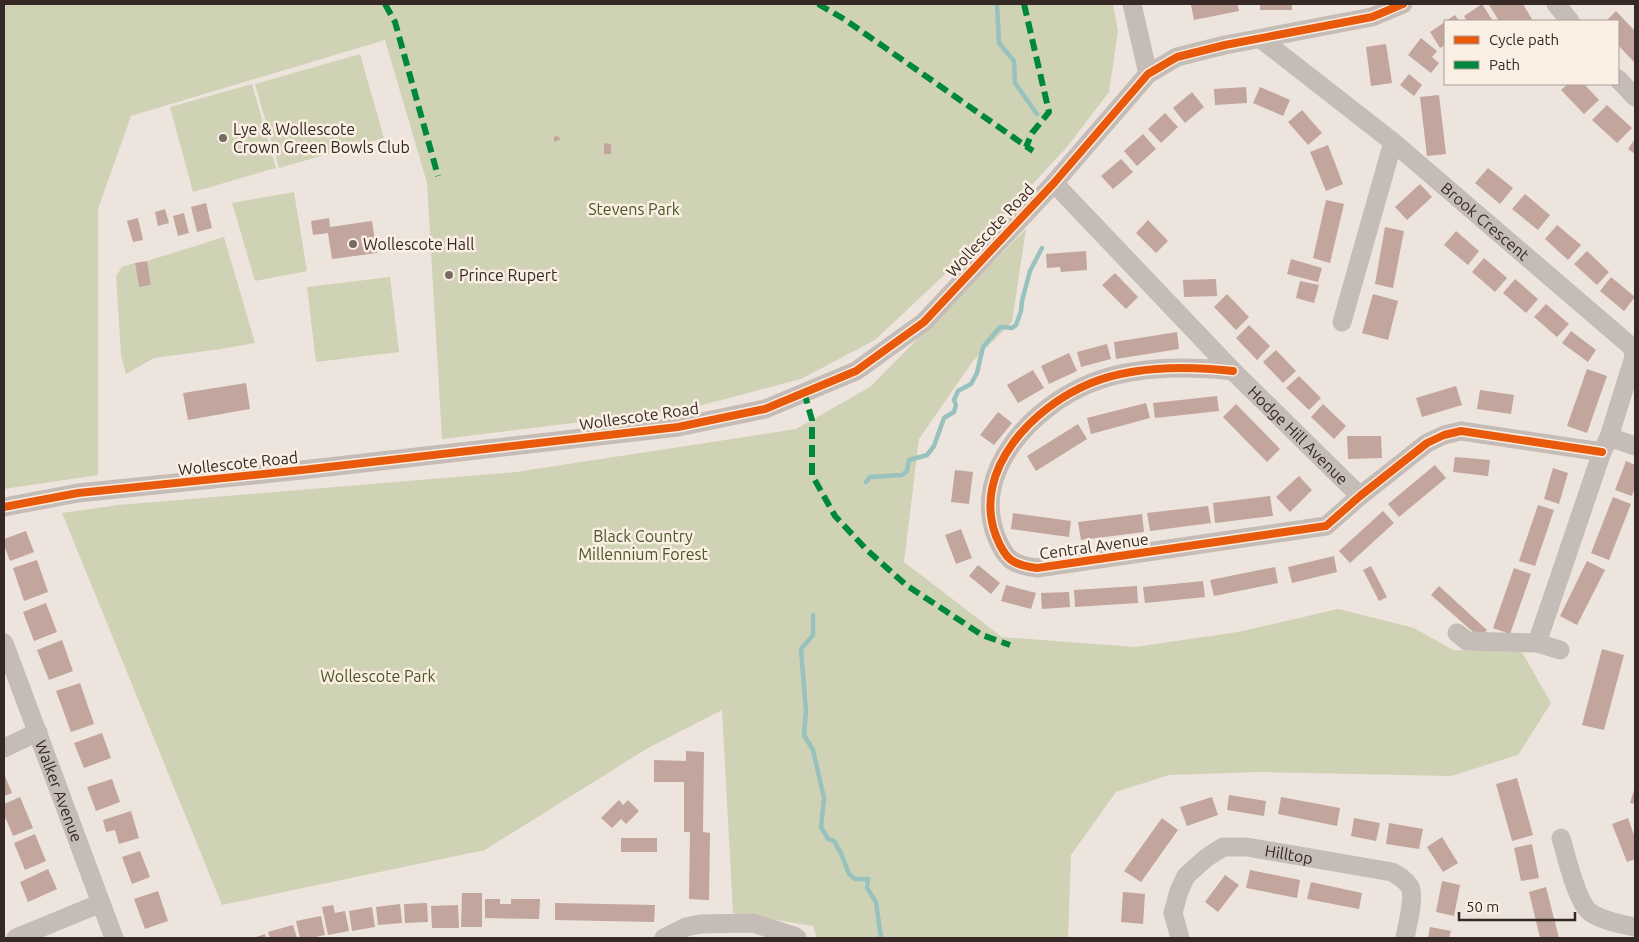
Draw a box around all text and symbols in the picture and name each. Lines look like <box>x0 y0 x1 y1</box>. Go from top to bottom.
legend <box>1444 20 1619 85</box>
text: Cycle path <box>1489 31 1559 48</box>
text: Path <box>1489 56 1520 73</box>
place label: Lye & Wollescote Crown Green Bowls Club <box>233 120 410 156</box>
marker: Lye & Wollescote Crown Green Bowls Club <box>217 132 229 144</box>
street label: Brook Crescent <box>1438 178 1533 264</box>
street label: Wollescote Road <box>942 180 1038 280</box>
park label: Stevens Park <box>588 200 680 218</box>
place label: Wollescote Hall <box>363 235 474 253</box>
marker: Wollescote Hall <box>347 238 359 250</box>
place label: Prince Rupert <box>459 266 558 284</box>
marker: Prince Rupert <box>443 269 455 281</box>
street label: Hodge Hill Avenue <box>1245 382 1352 488</box>
street label: Wollescote Road <box>578 399 700 433</box>
street label: Wollescote Road <box>177 448 299 478</box>
park label: Black Country Millennium Forest <box>578 527 709 563</box>
street label: Central Avenue <box>1038 529 1150 563</box>
park label: Wollescote Park <box>320 667 436 685</box>
street label: Walker Avenue <box>32 738 86 844</box>
street label: Hilltop <box>1263 841 1314 867</box>
scale bar <box>1459 890 1575 922</box>
text: 50 m <box>1466 898 1499 915</box>

